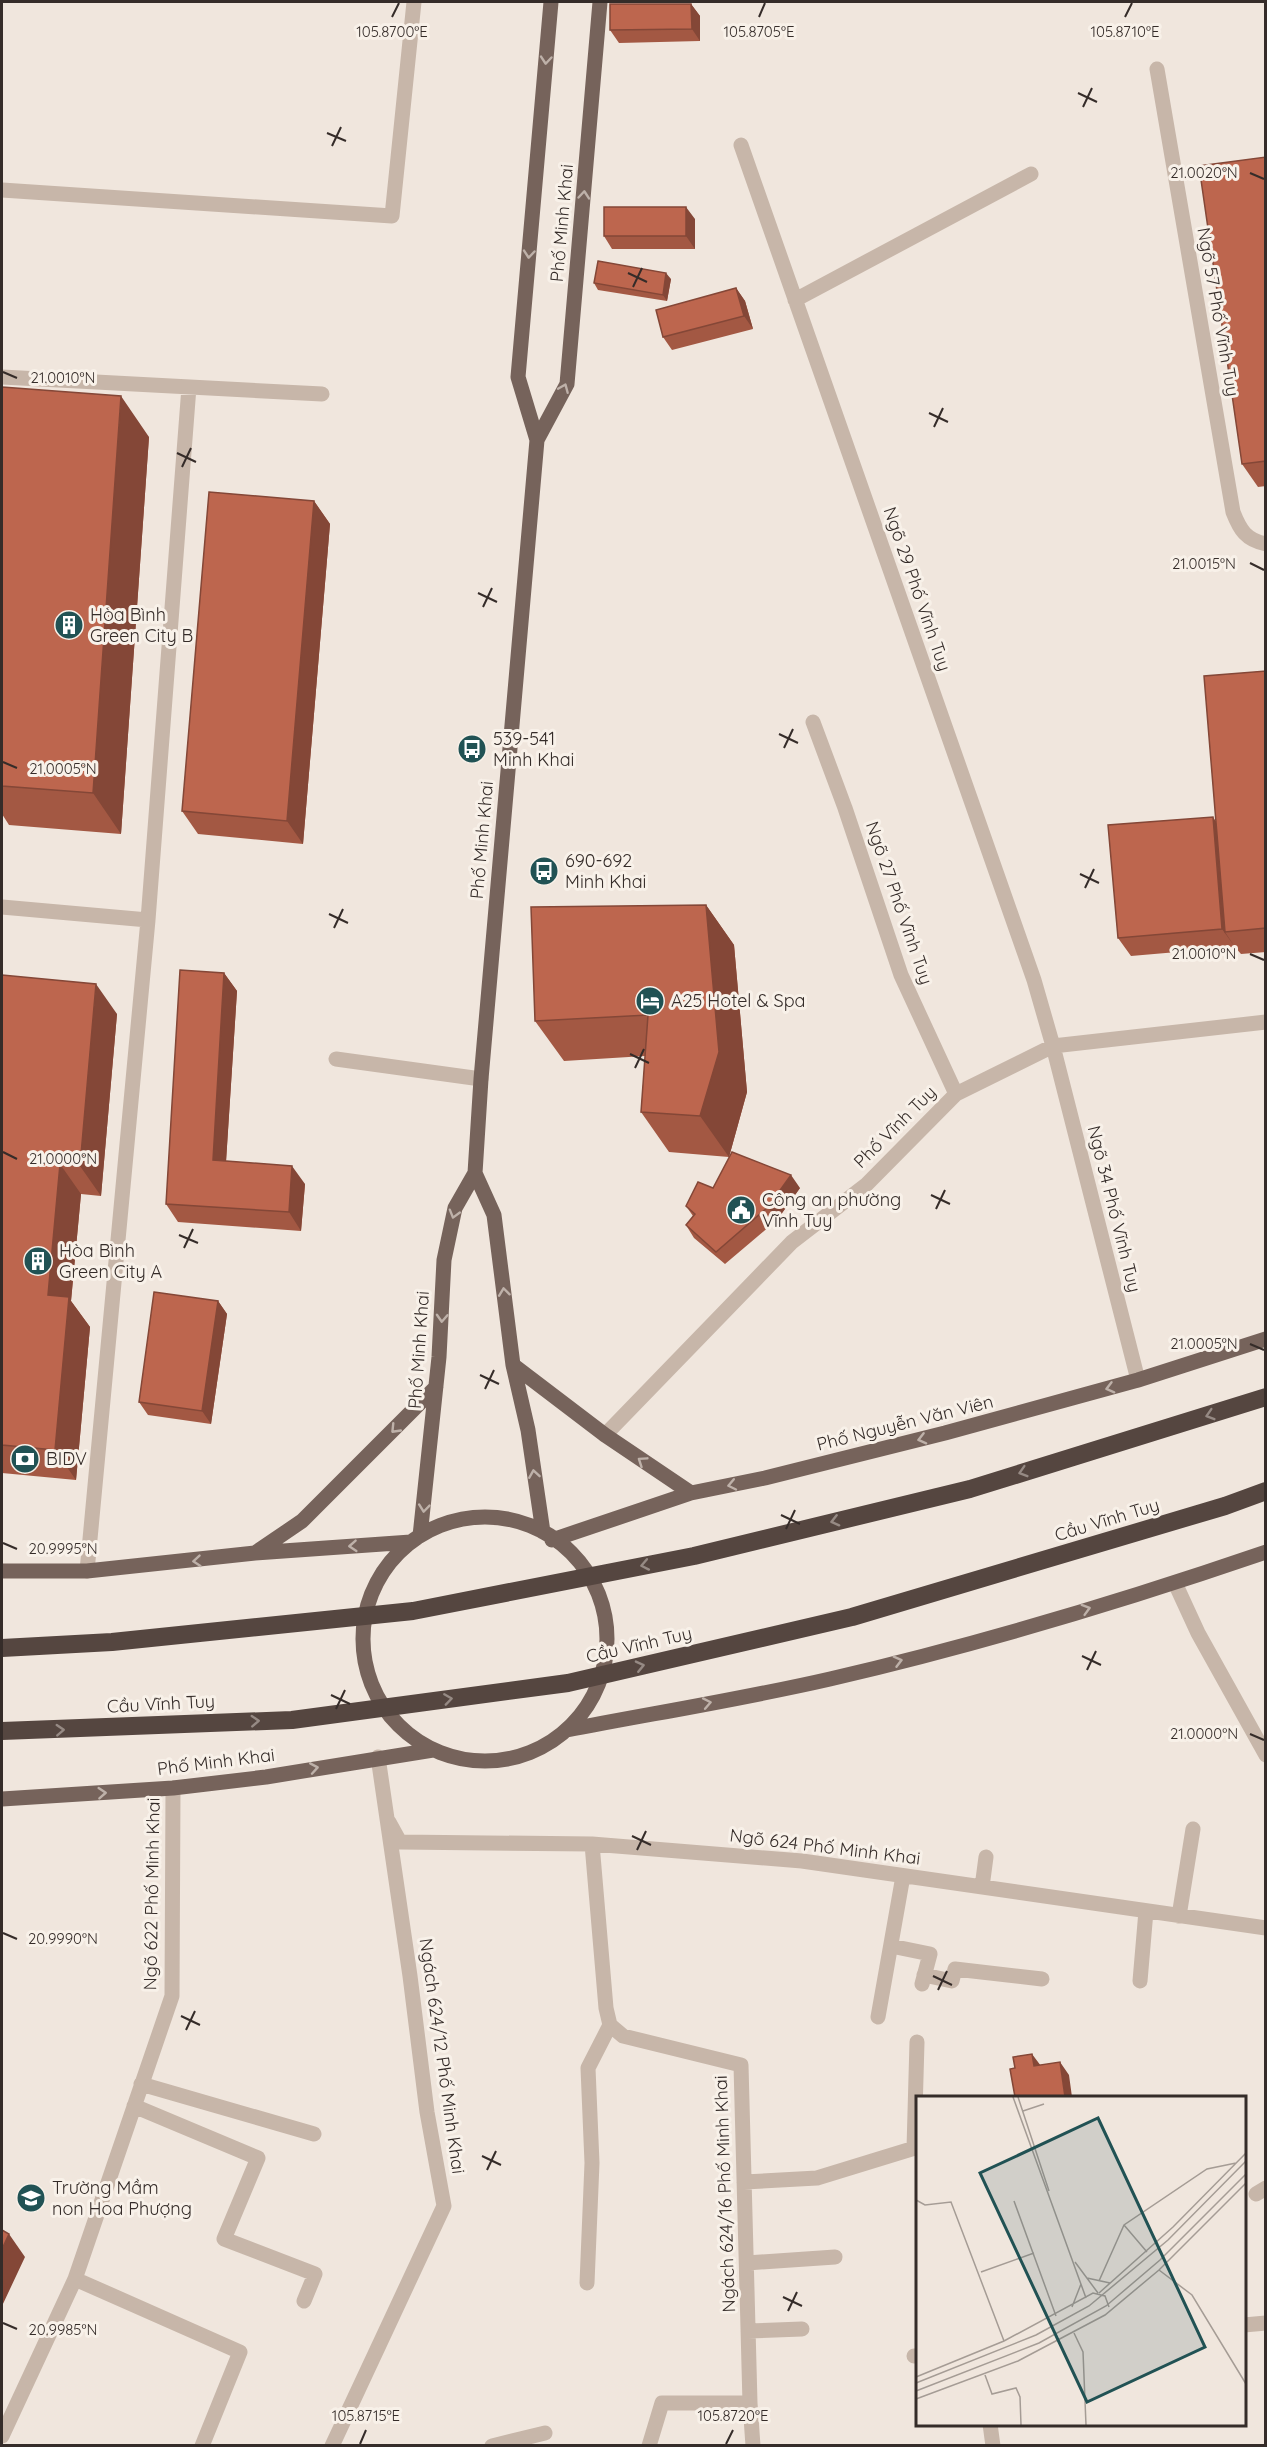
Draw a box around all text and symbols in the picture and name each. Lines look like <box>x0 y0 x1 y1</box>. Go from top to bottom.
text: 105.8700°E <box>356 22 428 41</box>
text: 105.8705°E <box>724 22 794 41</box>
text: 105.8710°E <box>1090 22 1160 41</box>
one-way arrow <box>540 55 553 64</box>
street label: Phố Minh Khai <box>545 163 578 283</box>
text: 21.0020°N <box>1170 163 1238 182</box>
one-way arrow <box>577 190 590 199</box>
street label: Ngõ 57 Phố Vĩnh Tuy <box>1192 226 1245 398</box>
one-way arrow <box>523 250 536 259</box>
text: 21.0010°N <box>31 368 95 387</box>
one-way arrow <box>557 383 569 394</box>
street label: Ngõ 29 Phố Vĩnh Tuy <box>879 504 956 674</box>
text: 21.0015°N <box>1172 554 1236 573</box>
place label: Hòa Bình Green City B <box>90 603 193 647</box>
building icon: Hòa Bình Green City B <box>53 609 85 641</box>
place label: 539-541 Minh Khai <box>493 727 574 771</box>
bus stop icon: 539-541 Minh Khai <box>456 733 488 765</box>
text: 21.0005°N <box>29 759 97 778</box>
street label: Phố Minh Khai <box>465 780 498 900</box>
street label: Ngõ 27 Phố Vĩnh Tuy <box>861 818 938 988</box>
place label: 690-692 Minh Khai <box>565 849 646 893</box>
bus stop icon: 690-692 Minh Khai <box>528 855 560 887</box>
text: 21.0010°N <box>1172 944 1236 963</box>
hotel icon: A25 Hotel & Spa <box>634 985 666 1017</box>
place label: A25 Hotel & Spa <box>671 989 805 1012</box>
street label: Phố Vĩnh Tuy <box>849 1081 941 1173</box>
street label: Ngõ 34 Phố Vĩnh Tuy <box>1083 1123 1146 1295</box>
text: 21.0000°N <box>29 1149 97 1168</box>
place label: Công an phường Vĩnh Tuy <box>762 1188 901 1232</box>
public building icon: Công an phường Vĩnh Tuy <box>725 1194 757 1226</box>
one-way arrow <box>449 1208 461 1219</box>
place label: Hòa Bình Green City A <box>59 1239 163 1283</box>
building icon: Hòa Bình Green City A <box>22 1245 54 1277</box>
one-way arrow <box>499 1287 511 1297</box>
street label: Phố Minh Khai <box>403 1290 434 1410</box>
one-way arrow <box>435 1314 448 1323</box>
text: 21.0005°N <box>1170 1334 1238 1353</box>
one-way arrow <box>1105 1381 1116 1393</box>
street label: Phố Nguyễn Văn Viên <box>814 1389 996 1456</box>
one-way arrow <box>1205 1407 1216 1420</box>
one-way arrow <box>391 1422 402 1433</box>
one-way arrow <box>917 1432 927 1445</box>
bank icon: BIDV <box>9 1443 41 1475</box>
place label: BIDV <box>46 1447 87 1470</box>
one-way arrow <box>638 1457 649 1468</box>
one-way arrow <box>1018 1465 1029 1477</box>
one-way arrow <box>529 1470 541 1479</box>
one-way arrow <box>727 1478 737 1491</box>
street label: Cầu Vĩnh Tuy <box>1052 1493 1162 1546</box>
one-way arrow <box>418 1503 430 1512</box>
one-way arrow <box>830 1514 840 1527</box>
text: 20.9995°N <box>28 1539 98 1558</box>
one-way arrow <box>349 1539 358 1552</box>
one-way arrow <box>193 1554 202 1567</box>
one-way arrow <box>640 1558 650 1571</box>
one-way arrow <box>1080 1604 1091 1616</box>
street label: Cầu Vĩnh Tuy <box>584 1621 694 1668</box>
one-way arrow <box>892 1656 903 1668</box>
one-way arrow <box>635 1660 645 1673</box>
street label: Cầu Vĩnh Tuy <box>106 1689 216 1718</box>
one-way arrow <box>444 1693 453 1705</box>
one-way arrow <box>702 1697 712 1710</box>
one-way arrow <box>250 1715 259 1728</box>
one-way arrow <box>55 1723 64 1736</box>
text: 21.0000°N <box>1170 1724 1238 1743</box>
street label: Phố Minh Khai <box>156 1743 276 1780</box>
one-way arrow <box>309 1763 318 1775</box>
one-way arrow <box>97 1786 106 1799</box>
street label: Ngõ 622 Phố Minh Khai <box>138 1797 165 1991</box>
street label: Ngõ 624 Phố Minh Khai <box>728 1823 922 1870</box>
text: 20.9990°N <box>28 1929 98 1948</box>
street label: Ngách 624/12 Phố Minh Khai <box>415 1937 470 2175</box>
street label: Ngách 624/16 Phố Minh Khai <box>709 2075 740 2313</box>
inset map <box>916 2096 1246 2426</box>
place label: Trường Mầm non Hoa Phượng <box>52 2176 192 2220</box>
school or university icon: Trường Mầm non Hoa Phượng <box>15 2182 47 2214</box>
text: 20.9985°N <box>29 2320 97 2339</box>
text: 105.8715°E <box>332 2406 400 2425</box>
text: 105.8720°E <box>697 2406 769 2425</box>

